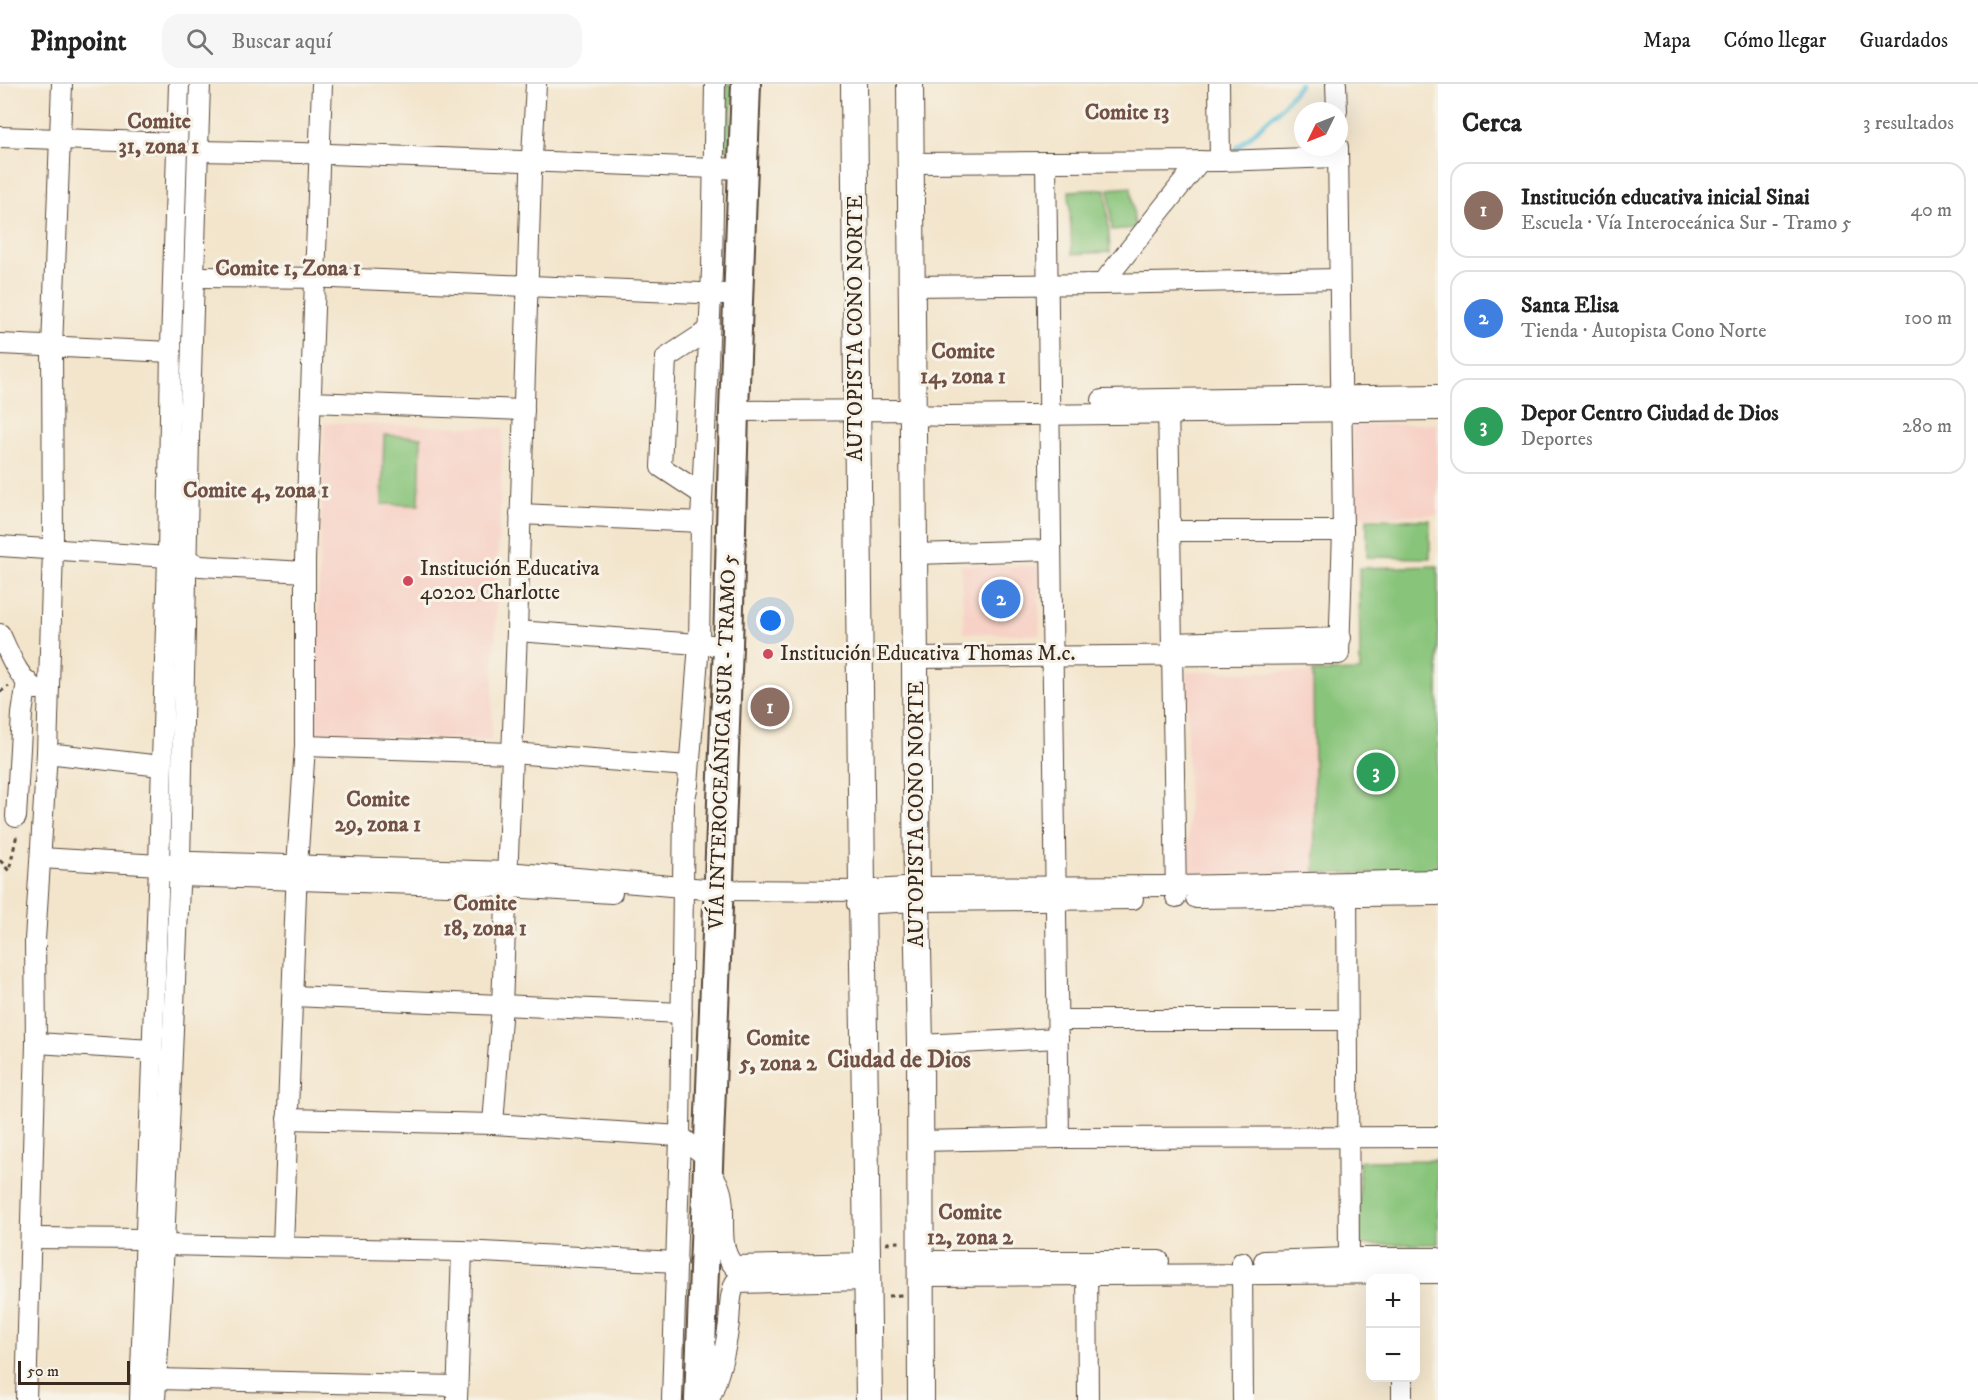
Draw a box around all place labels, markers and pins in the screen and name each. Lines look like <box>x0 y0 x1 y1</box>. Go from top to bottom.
place label: Institución Educativa 40202 Charlotte <box>420 556 600 606</box>
marker: Institución Educativa 40202 Charlotte <box>401 574 415 588</box>
pin: 2 <box>982 576 1020 622</box>
place label: Institución Educativa Thomas M.c. <box>780 641 1075 667</box>
marker: Institución Educativa Thomas M.c. <box>761 647 775 661</box>
pin: 1 <box>750 684 790 730</box>
pin: 3 <box>1356 750 1396 794</box>

